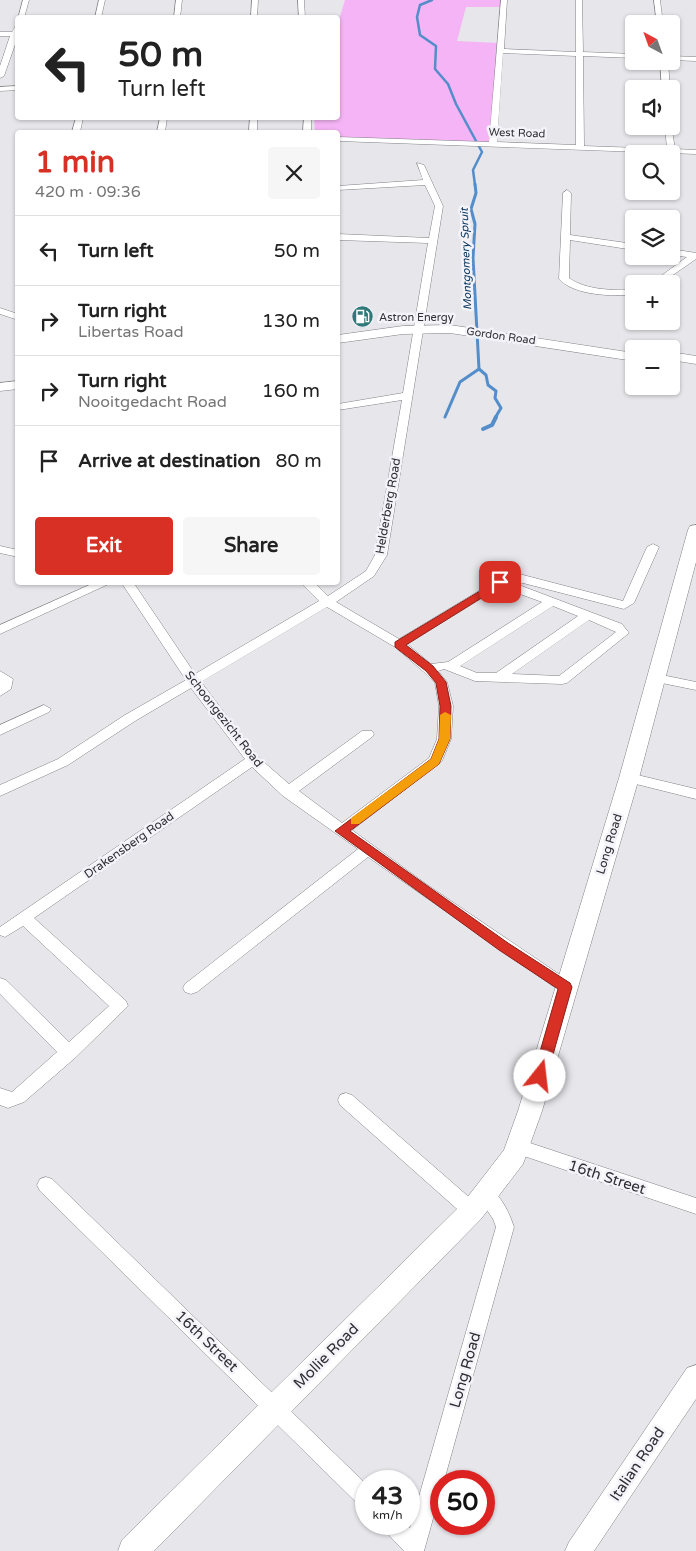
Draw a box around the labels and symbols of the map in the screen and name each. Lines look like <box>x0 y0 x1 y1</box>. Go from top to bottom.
north arrow <box>625 15 680 70</box>
street label: West Road <box>488 126 546 140</box>
water label: Montgomery Spruit <box>458 206 474 310</box>
fuel station icon: Astron Energy <box>351 305 375 329</box>
place label: Astron Energy <box>379 311 454 324</box>
street label: Gordon Road <box>465 325 537 347</box>
street label: Helderberg Road <box>373 457 403 555</box>
pin <box>479 561 521 603</box>
street label: Schoongezicht Road <box>182 668 266 770</box>
street label: Drakensberg Road <box>81 809 177 881</box>
street label: Long Road <box>593 812 625 876</box>
position arrow <box>513 1049 565 1101</box>
street label: 16th Street <box>566 1156 648 1198</box>
street label: 16th Street <box>172 1307 242 1376</box>
street label: Mollie Road <box>290 1320 362 1392</box>
street label: Long Road <box>446 1330 484 1410</box>
street label: Italian Road <box>606 1424 668 1504</box>
speed limit sign: 50 <box>430 1470 495 1535</box>

